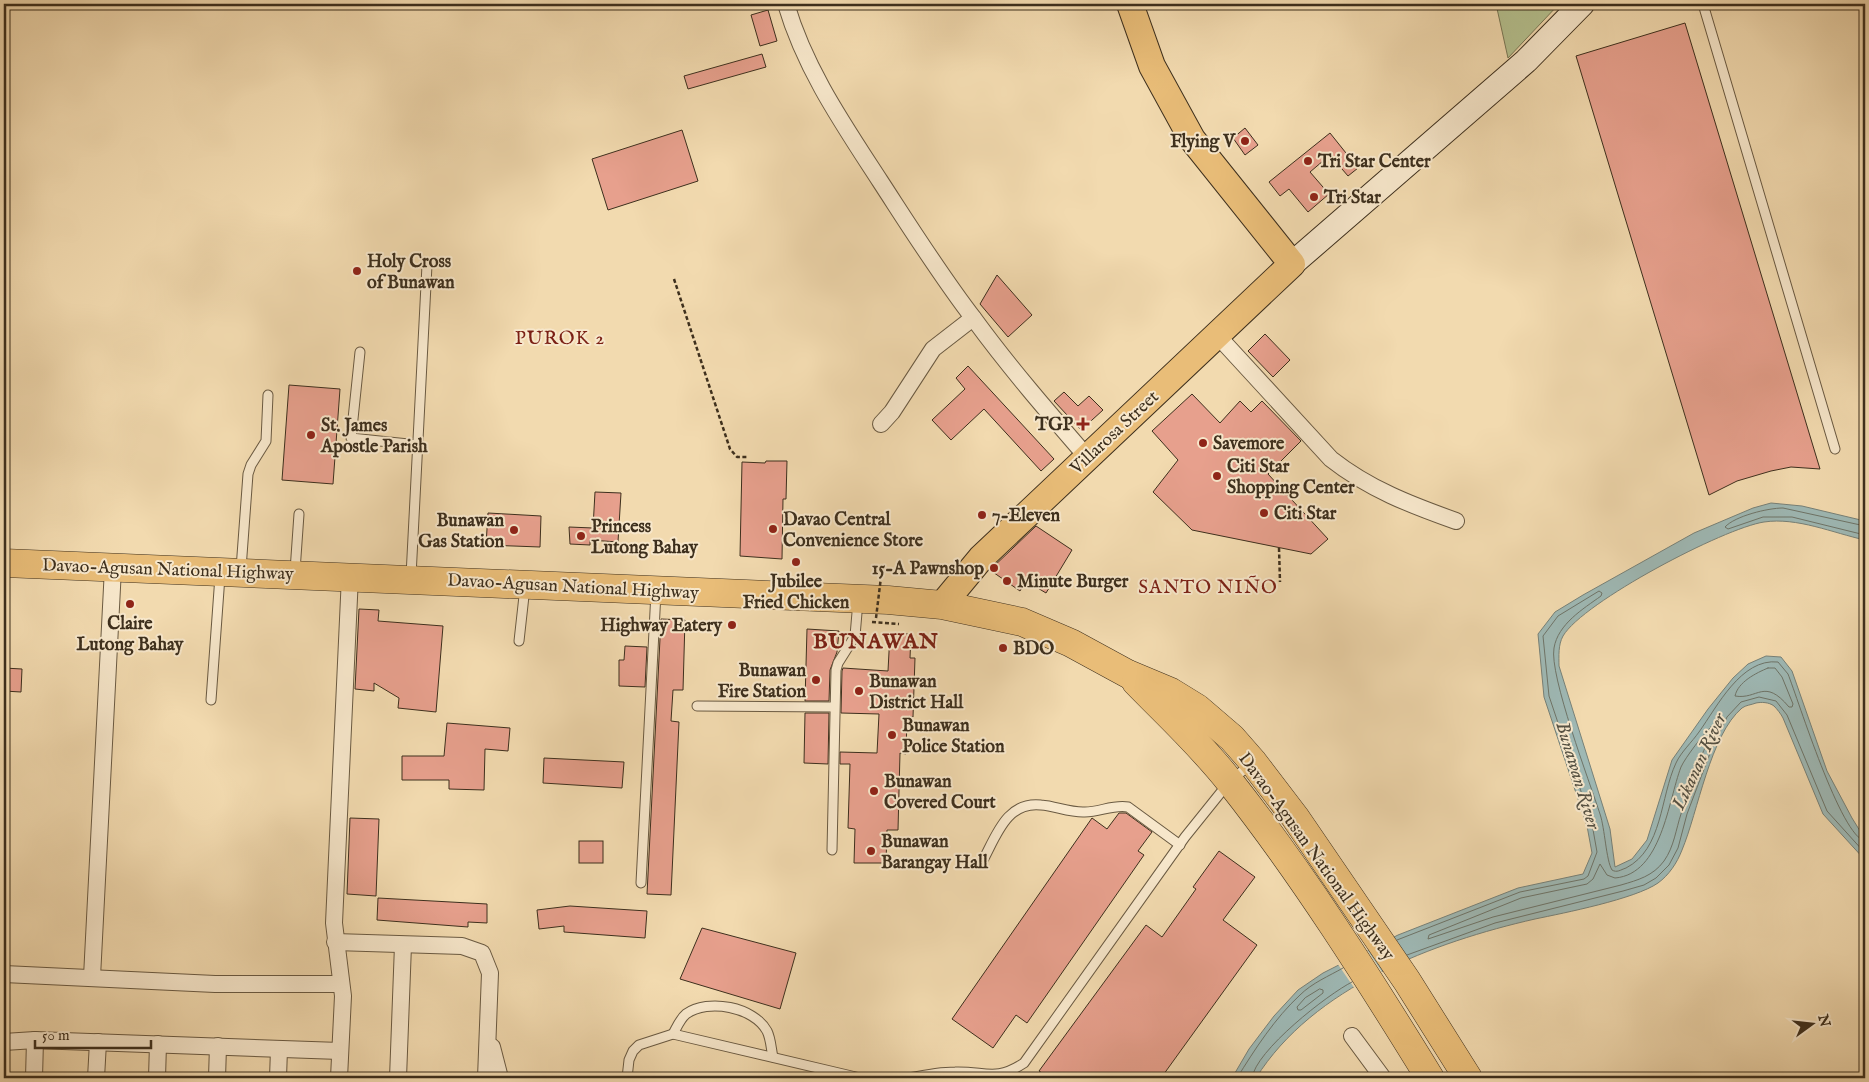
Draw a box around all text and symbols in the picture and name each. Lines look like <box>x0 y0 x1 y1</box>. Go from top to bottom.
place label: Flying V <box>1170 131 1236 154</box>
marker: Flying V <box>1239 135 1251 147</box>
place label: Tri Star Center <box>1317 151 1431 174</box>
marker: Tri Star Center <box>1302 155 1314 167</box>
place label: Tri Star <box>1323 187 1381 210</box>
marker: Tri Star <box>1308 191 1320 203</box>
place label: Holy Cross of Bunawan <box>367 251 455 295</box>
marker: Holy Cross of Bunawan <box>351 265 363 277</box>
district label: PUROK 2 <box>515 327 605 351</box>
street label: Villarosa Street <box>1065 386 1164 481</box>
place label: TGP <box>1034 414 1074 437</box>
place label: St. James Apostle Parish <box>320 415 428 459</box>
marker: TGP <box>1077 418 1089 430</box>
marker: St. James Apostle Parish <box>305 429 317 441</box>
place label: Savemore <box>1213 433 1285 456</box>
marker: Savemore <box>1197 437 1209 449</box>
place label: Citi Star Shopping Center <box>1227 456 1355 500</box>
marker: Citi Star Shopping Center <box>1211 470 1223 482</box>
place label: Citi Star <box>1274 503 1337 526</box>
place label: 7-Eleven <box>992 505 1061 528</box>
marker: Citi Star <box>1258 507 1270 519</box>
place label: Davao Central Convenience Store <box>783 509 924 553</box>
marker: 7-Eleven <box>976 509 988 521</box>
place label: Bunawan Gas Station <box>418 510 504 554</box>
place label: Princess Lutong Bahay <box>591 516 699 560</box>
marker: Davao Central Convenience Store <box>767 523 779 535</box>
marker: Bunawan Gas Station <box>508 524 520 536</box>
marker: Princess Lutong Bahay <box>575 530 587 542</box>
street label: Davao-Agusan National Highway <box>42 555 294 586</box>
marker: Jubilee Fried Chicken <box>790 556 802 568</box>
place label: 15-A Pawnshop <box>872 558 984 581</box>
marker: 15-A Pawnshop <box>988 562 1000 574</box>
street label: Davao-Agusan National Highway <box>447 569 699 606</box>
place label: Jubilee Fried Chicken <box>743 571 850 615</box>
place label: Minute Burger <box>1017 571 1129 594</box>
marker: Minute Burger <box>1001 575 1013 587</box>
district label: SANTO NIÑO <box>1138 575 1278 600</box>
marker: Claire Lutong Bahay <box>124 598 136 610</box>
place label: Claire Lutong Bahay <box>77 613 185 657</box>
place label: Highway Eatery <box>600 615 723 638</box>
marker: Highway Eatery <box>726 619 738 631</box>
district label: BUNAWAN <box>813 628 939 656</box>
place label: BDO <box>1013 638 1054 661</box>
marker: BDO <box>997 642 1009 654</box>
place label: Bunawan Fire Station <box>718 660 806 704</box>
place label: Bunawan District Hall <box>869 671 964 715</box>
marker: Bunawan Fire Station <box>810 674 822 686</box>
marker: Bunawan District Hall <box>853 685 865 697</box>
water label: Likanan River <box>1667 708 1733 815</box>
place label: Bunawan Police Station <box>902 715 1005 759</box>
water label: Bunawan River <box>1549 719 1605 834</box>
marker: Bunawan Police Station <box>886 729 898 741</box>
street label: Davao-Agusan National Highway <box>1232 748 1399 966</box>
place label: Bunawan Covered Court <box>884 771 996 815</box>
marker: Bunawan Covered Court <box>868 785 880 797</box>
place label: Bunawan Barangay Hall <box>881 831 989 875</box>
marker: Bunawan Barangay Hall <box>865 845 877 857</box>
north arrow <box>1786 1000 1836 1050</box>
text: N <box>1813 1012 1834 1029</box>
scale bar <box>35 1017 151 1049</box>
text: 50 m <box>42 1026 70 1045</box>

